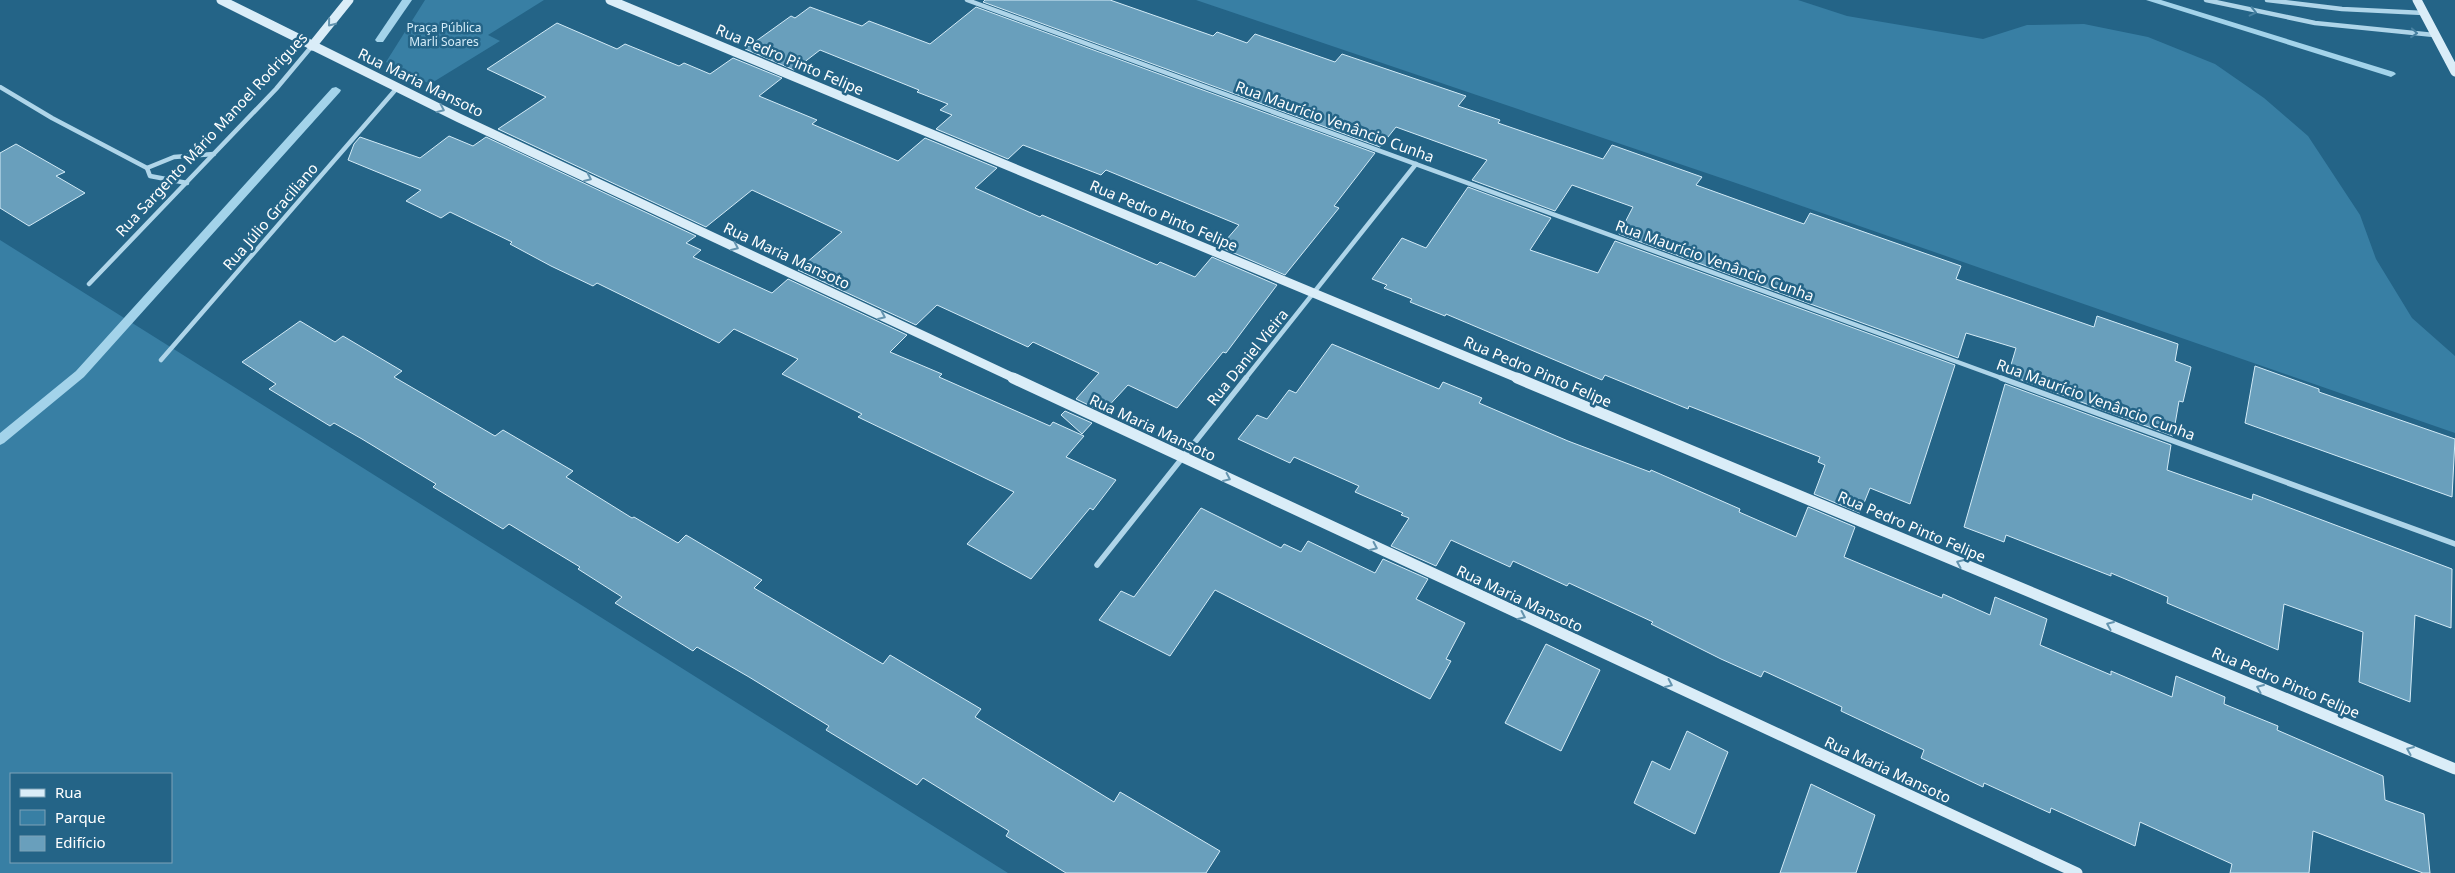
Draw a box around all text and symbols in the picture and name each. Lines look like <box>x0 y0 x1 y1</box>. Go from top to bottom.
one-way arrow <box>2249 6 2257 16</box>
one-way arrow <box>328 17 336 26</box>
park label: Praça Pública Marli Soares <box>406 19 482 50</box>
street label: Rua Pedro Pinto Felipe <box>713 19 867 99</box>
one-way arrow <box>2410 27 2418 38</box>
street label: Rua Sargento Mário Manoel Rodrigues <box>111 28 311 240</box>
street label: Rua Maria Mansoto <box>355 43 487 121</box>
street label: Rua Maurício Venâncio Cunha <box>1233 76 1437 166</box>
one-way arrow <box>436 103 445 113</box>
street label: Rua Júlio Graciliano <box>218 158 322 274</box>
one-way arrow <box>583 172 592 182</box>
street label: Rua Pedro Pinto Felipe <box>1087 175 1241 255</box>
street label: Rua Maurício Venâncio Cunha <box>1613 215 1817 305</box>
street label: Rua Maria Mansoto <box>721 217 853 293</box>
one-way arrow <box>730 241 739 251</box>
street label: Rua Daniel Vieira <box>1202 304 1292 410</box>
one-way arrow <box>877 310 886 320</box>
street label: Rua Pedro Pinto Felipe <box>1461 331 1615 411</box>
street label: Rua Maurício Venâncio Cunha <box>1994 354 2198 444</box>
street label: Rua Maria Mansoto <box>1087 389 1219 465</box>
one-way arrow <box>1222 472 1231 482</box>
street label: Rua Pedro Pinto Felipe <box>1835 486 1989 566</box>
one-way arrow <box>1369 541 1378 552</box>
one-way arrow <box>1956 558 1965 569</box>
street label: Rua Maria Mansoto <box>1454 560 1586 636</box>
one-way arrow <box>1517 609 1526 620</box>
one-way arrow <box>2106 621 2115 631</box>
street label: Rua Pedro Pinto Felipe <box>2209 642 2363 722</box>
one-way arrow <box>1664 678 1673 688</box>
one-way arrow <box>2256 683 2265 694</box>
street label: Rua Maria Mansoto <box>1822 731 1954 807</box>
one-way arrow <box>2406 746 2415 756</box>
legend <box>10 773 172 863</box>
text: Rua <box>55 782 82 802</box>
text: Parque <box>55 807 105 827</box>
text: Edifício <box>55 832 106 852</box>

